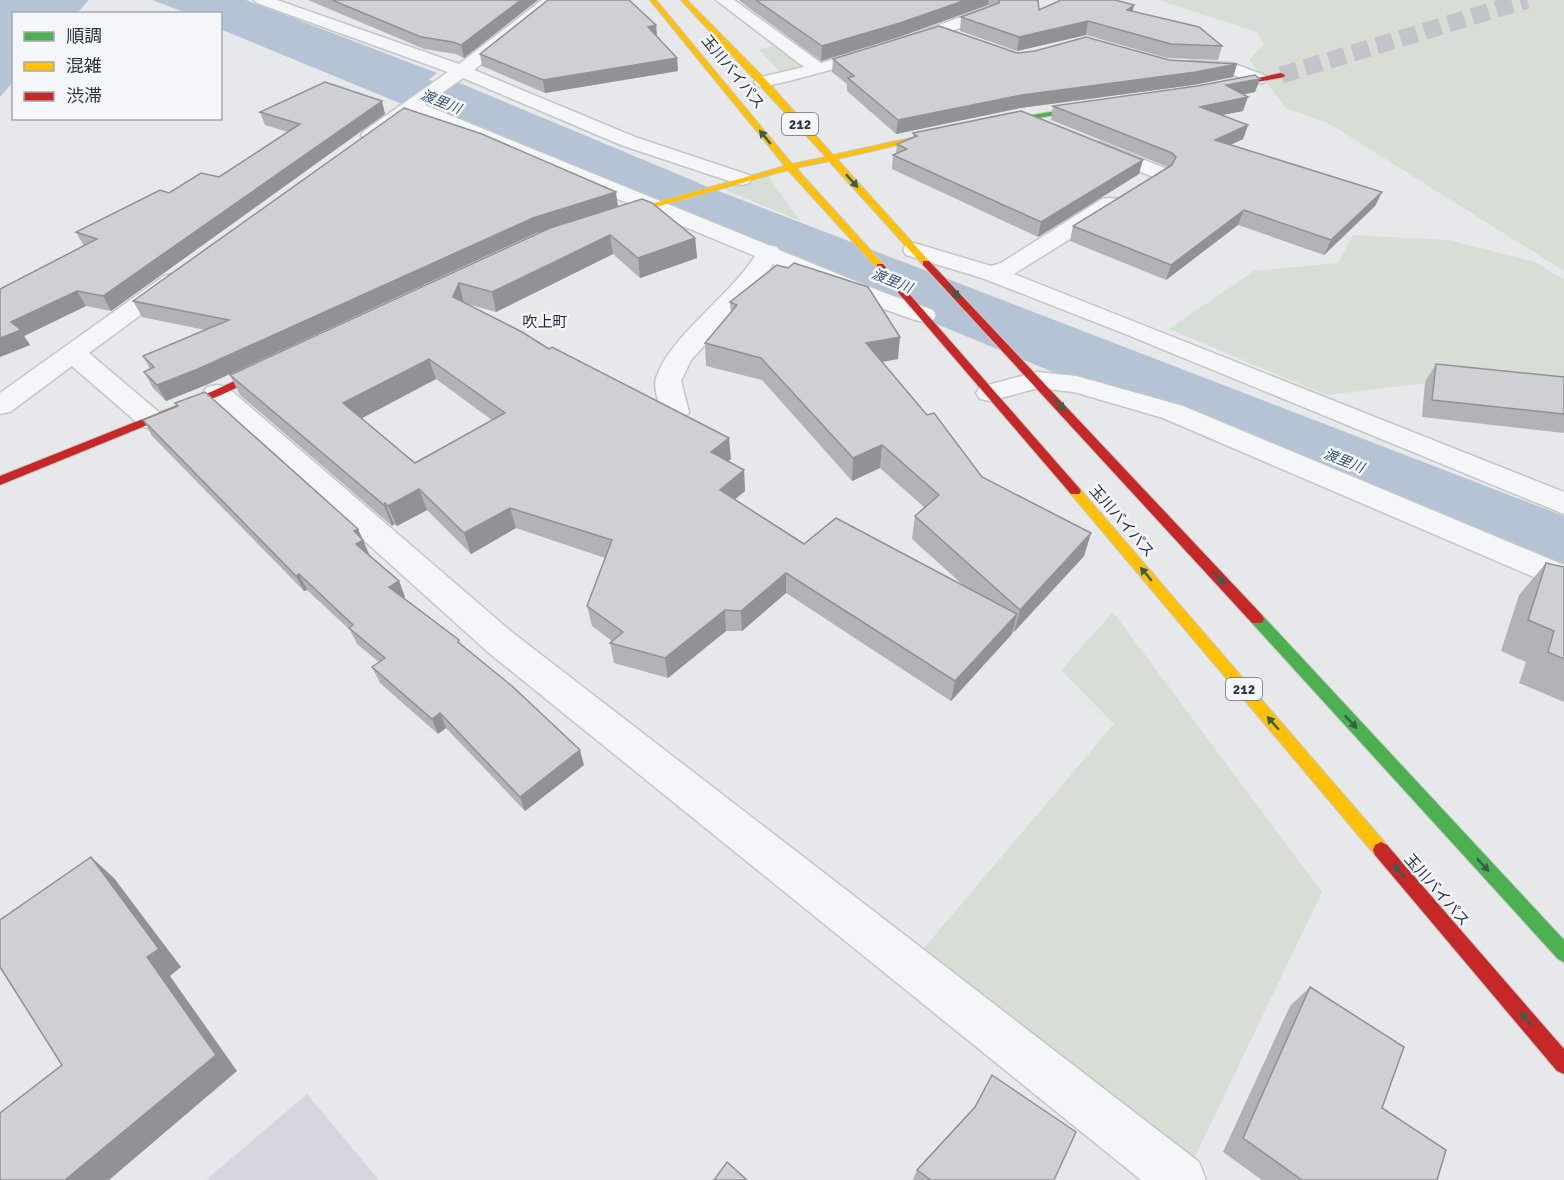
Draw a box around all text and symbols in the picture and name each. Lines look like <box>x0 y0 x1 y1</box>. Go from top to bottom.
legend <box>12 12 222 120</box>
text: 順調 <box>66 25 102 47</box>
street label: 玉川バイパス <box>698 31 768 113</box>
text: 混雑 <box>66 55 102 77</box>
text: 渋滞 <box>66 85 102 107</box>
water label: 渡里川 <box>418 86 466 118</box>
road number: 212 <box>782 113 818 135</box>
one-way arrow <box>759 129 772 145</box>
one-way arrow <box>845 174 859 189</box>
water label: 渡里川 <box>869 265 917 297</box>
one-way arrow <box>947 285 961 300</box>
district label: 吹上町 <box>522 313 568 331</box>
one-way arrow <box>1052 396 1065 411</box>
water label: 渡里川 <box>1321 445 1369 477</box>
street label: 玉川バイパス <box>1086 481 1158 561</box>
one-way arrow <box>1140 567 1153 582</box>
one-way arrow <box>1212 571 1226 585</box>
road number: 212 <box>1226 678 1262 700</box>
one-way arrow <box>1344 714 1358 728</box>
one-way arrow <box>1266 715 1279 731</box>
street label: 玉川バイパス <box>1401 850 1473 930</box>
one-way arrow <box>1476 858 1490 872</box>
one-way arrow <box>1393 864 1406 879</box>
one-way arrow <box>1520 1012 1533 1027</box>

